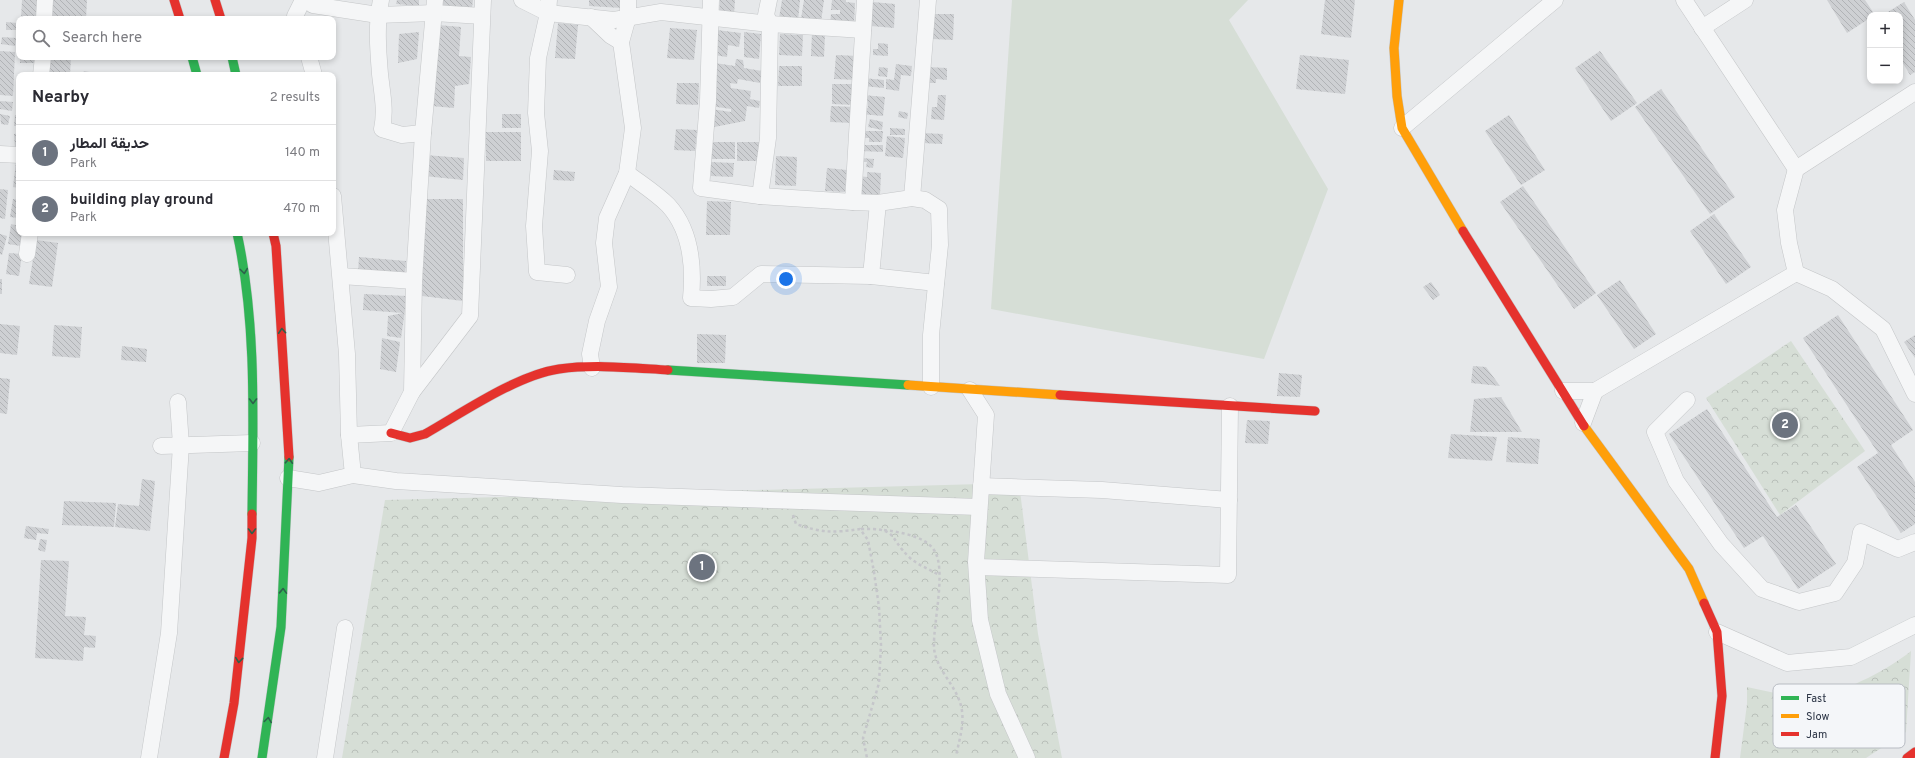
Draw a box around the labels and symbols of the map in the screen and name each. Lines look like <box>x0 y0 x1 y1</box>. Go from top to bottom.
one-way arrow <box>240 268 249 274</box>
your location <box>776 269 796 289</box>
one-way arrow <box>277 328 286 334</box>
one-way arrow <box>249 398 257 404</box>
pin: 2 <box>1772 410 1798 440</box>
one-way arrow <box>284 458 293 464</box>
one-way arrow <box>248 528 256 534</box>
pin: 1 <box>689 552 715 582</box>
one-way arrow <box>279 588 287 594</box>
one-way arrow <box>235 657 244 663</box>
legend <box>1773 684 1905 748</box>
text: Fast <box>1806 692 1826 706</box>
text: Slow <box>1806 710 1829 724</box>
one-way arrow <box>263 716 272 723</box>
text: Jam <box>1806 728 1827 742</box>

